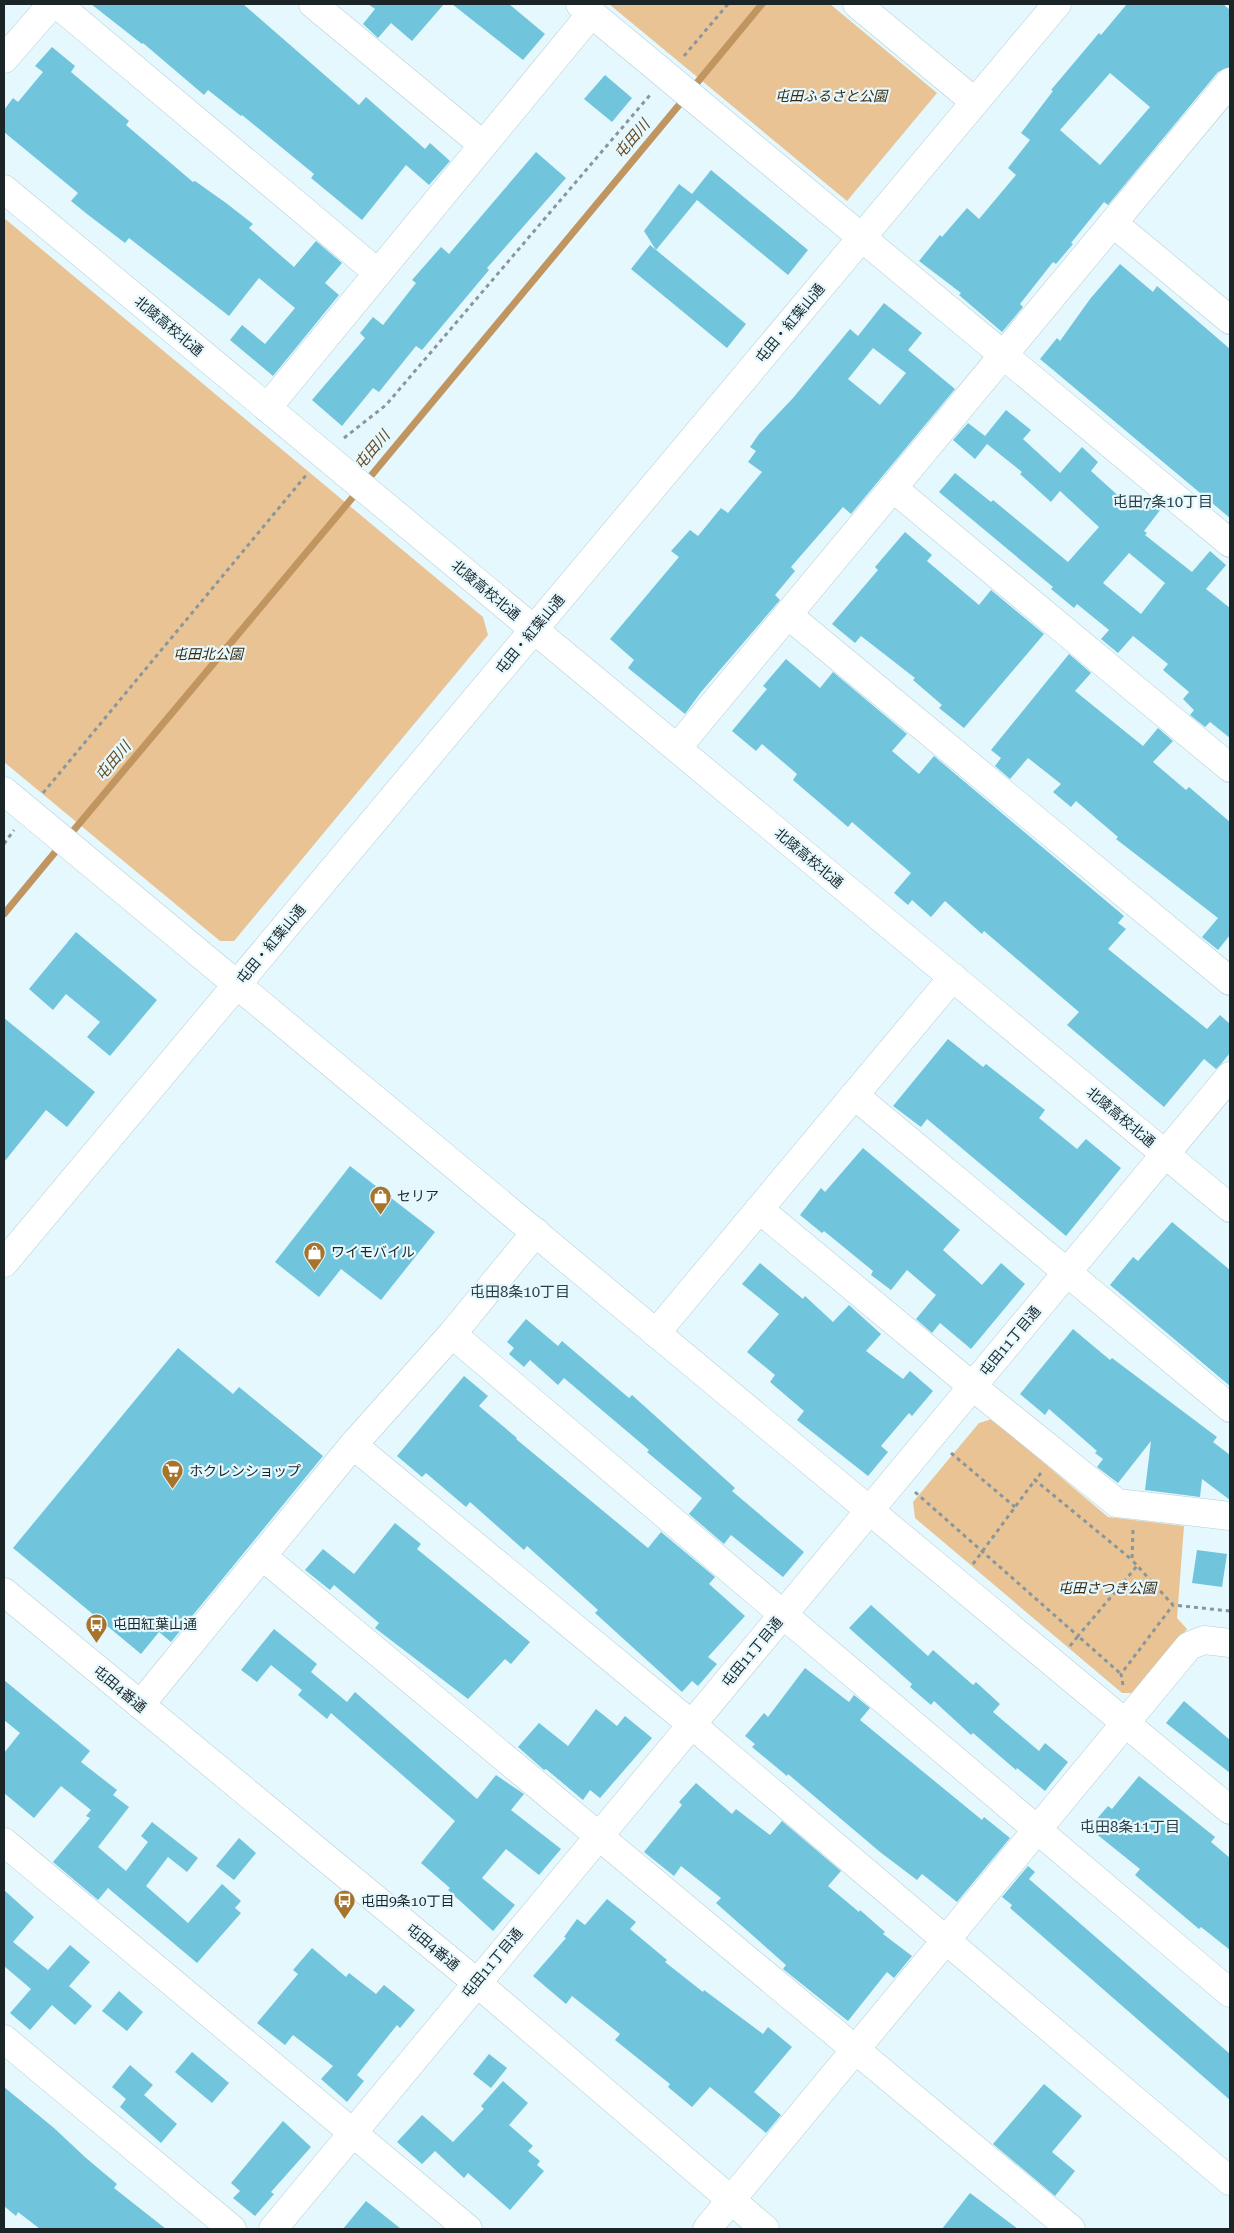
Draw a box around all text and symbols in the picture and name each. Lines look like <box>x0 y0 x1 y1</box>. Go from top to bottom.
park label: 屯田ふるさと公園 <box>775 88 889 104</box>
water label: 屯田川 <box>611 114 655 162</box>
street label: 屯田・紅葉山通 <box>752 280 828 366</box>
street label: 北陵高校北通 <box>132 293 206 359</box>
water label: 屯田川 <box>351 425 395 473</box>
district label: 屯田7条10丁目 <box>1113 493 1213 511</box>
street label: 北陵高校北通 <box>449 557 523 623</box>
street label: 屯田・紅葉山通 <box>492 591 568 677</box>
park label: 屯田北公園 <box>173 646 245 662</box>
water label: 屯田川 <box>92 736 136 784</box>
street label: 北陵高校北通 <box>772 825 846 891</box>
street label: 屯田・紅葉山通 <box>233 901 309 987</box>
street label: 北陵高校北通 <box>1084 1084 1158 1150</box>
shop icon: セリア <box>369 1184 393 1215</box>
place label: セリア <box>397 1188 439 1204</box>
shop icon: ワイモバイル <box>303 1240 327 1271</box>
place label: ワイモバイル <box>331 1244 415 1260</box>
district label: 屯田8条10丁目 <box>470 1283 570 1301</box>
street label: 屯田11丁目通 <box>976 1303 1044 1379</box>
supermarket icon: ホクレンショップ <box>161 1459 185 1490</box>
place label: ホクレンショップ <box>189 1463 301 1479</box>
park label: 屯田さつき公園 <box>1058 1580 1158 1596</box>
bus stop icon: 屯田紅葉山通 <box>85 1612 109 1643</box>
street label: 屯田11丁目通 <box>718 1614 786 1690</box>
place label: 屯田紅葉山通 <box>113 1616 197 1632</box>
street label: 屯田4番通 <box>90 1662 150 1716</box>
district label: 屯田8条11丁目 <box>1080 1818 1180 1836</box>
bus stop icon: 屯田9条10丁目 <box>333 1889 357 1920</box>
place label: 屯田9条10丁目 <box>361 1893 455 1909</box>
street label: 屯田4番通 <box>403 1920 463 1974</box>
street label: 屯田11丁目通 <box>458 1925 526 2001</box>

